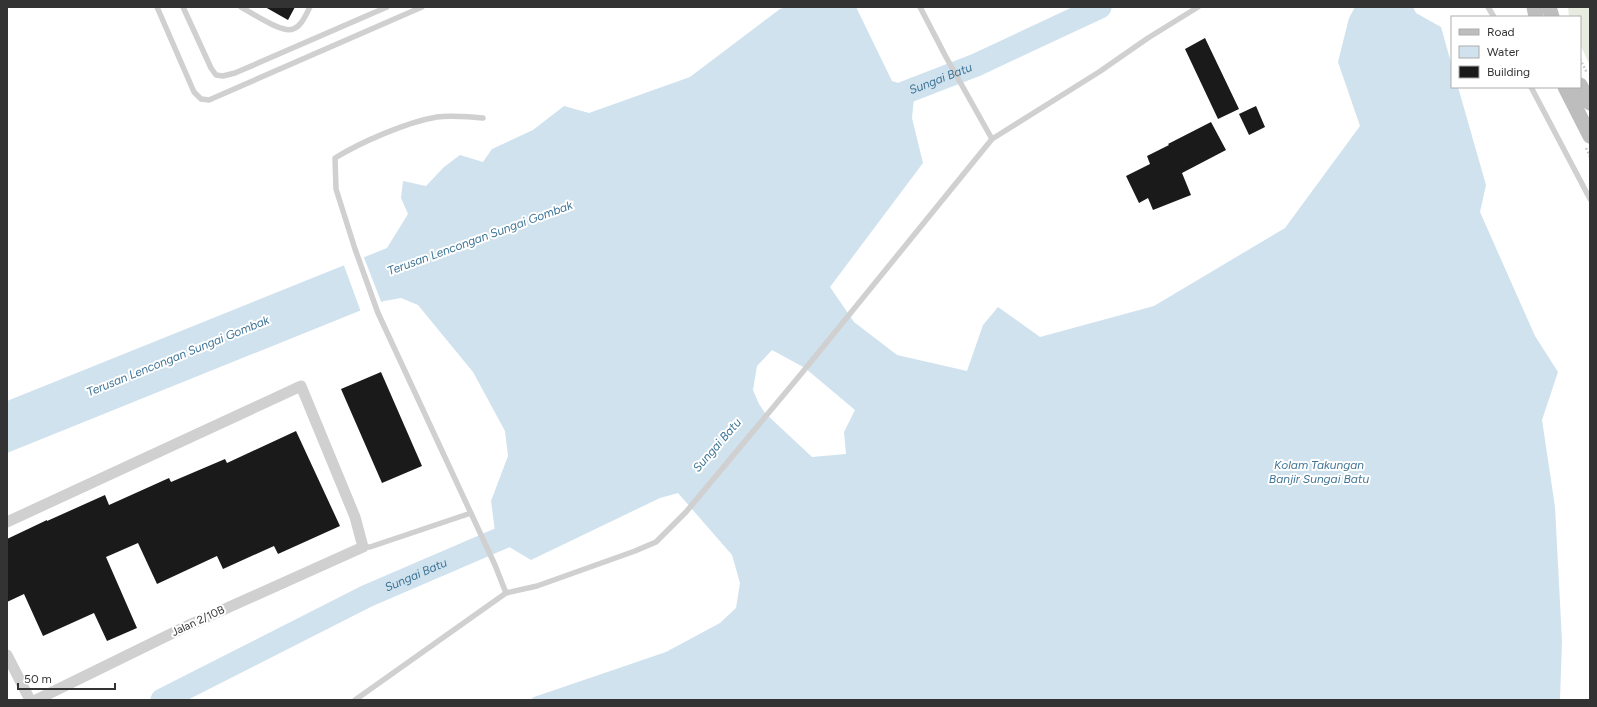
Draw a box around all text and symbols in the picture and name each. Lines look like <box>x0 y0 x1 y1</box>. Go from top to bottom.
legend <box>1451 16 1581 88</box>
text: Road <box>1487 25 1515 39</box>
text: Water <box>1487 45 1519 59</box>
water label: Sungai Batu <box>907 60 974 97</box>
text: Building <box>1487 65 1530 79</box>
water label: Terusan Lencongan Sungai Gombak <box>386 198 575 278</box>
water label: Terusan Lencongan Sungai Gombak <box>85 312 272 399</box>
water label: Sungai Batu <box>690 415 744 475</box>
water label: Kolam Takungan Banjir Sungai Batu <box>1269 458 1369 486</box>
water label: Sungai Batu <box>383 555 449 595</box>
street label: Jalan 2/10B <box>169 603 227 639</box>
scale bar <box>18 665 115 691</box>
text: 50 m <box>24 672 52 686</box>

